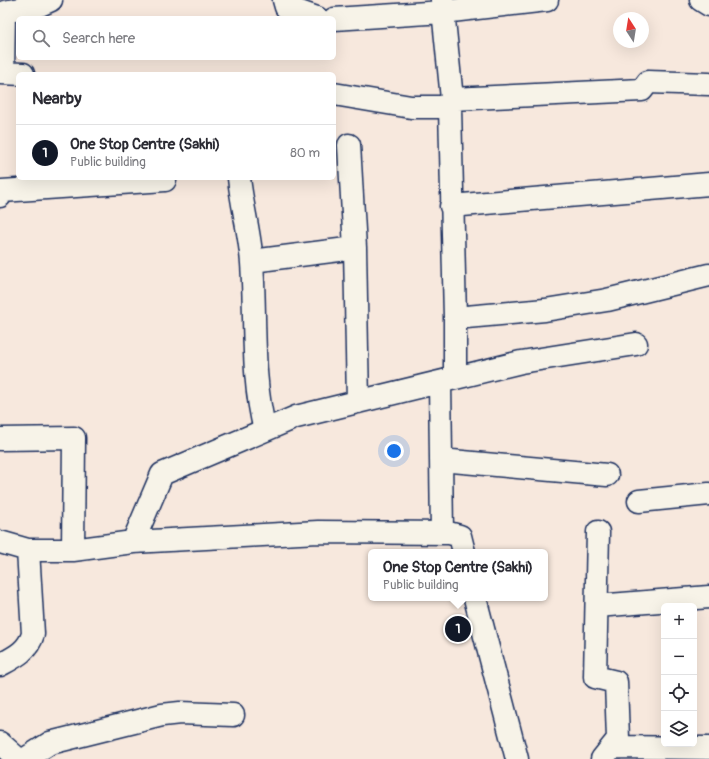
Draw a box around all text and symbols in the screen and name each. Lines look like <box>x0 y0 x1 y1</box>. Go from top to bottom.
north arrow <box>613 12 649 48</box>
search box <box>16 16 336 60</box>
icon: search <box>30 27 52 49</box>
text: Search here <box>62 29 135 48</box>
text: Nearby <box>32 88 81 109</box>
text: One Stop Centre (Sakhi) <box>70 135 220 154</box>
text: 1 <box>42 145 48 161</box>
text: 80 m <box>290 145 320 161</box>
text: Public building <box>70 154 146 170</box>
your location <box>384 441 404 461</box>
popup <box>368 549 548 601</box>
text: One Stop Centre (Sakhi) <box>383 558 533 577</box>
text: Public building <box>383 577 459 593</box>
map controls <box>661 603 697 747</box>
button: + <box>661 603 697 639</box>
pin: 1 <box>445 614 471 644</box>
button: − <box>661 639 697 675</box>
button: locate <box>661 675 697 711</box>
button: layers <box>661 711 697 747</box>

